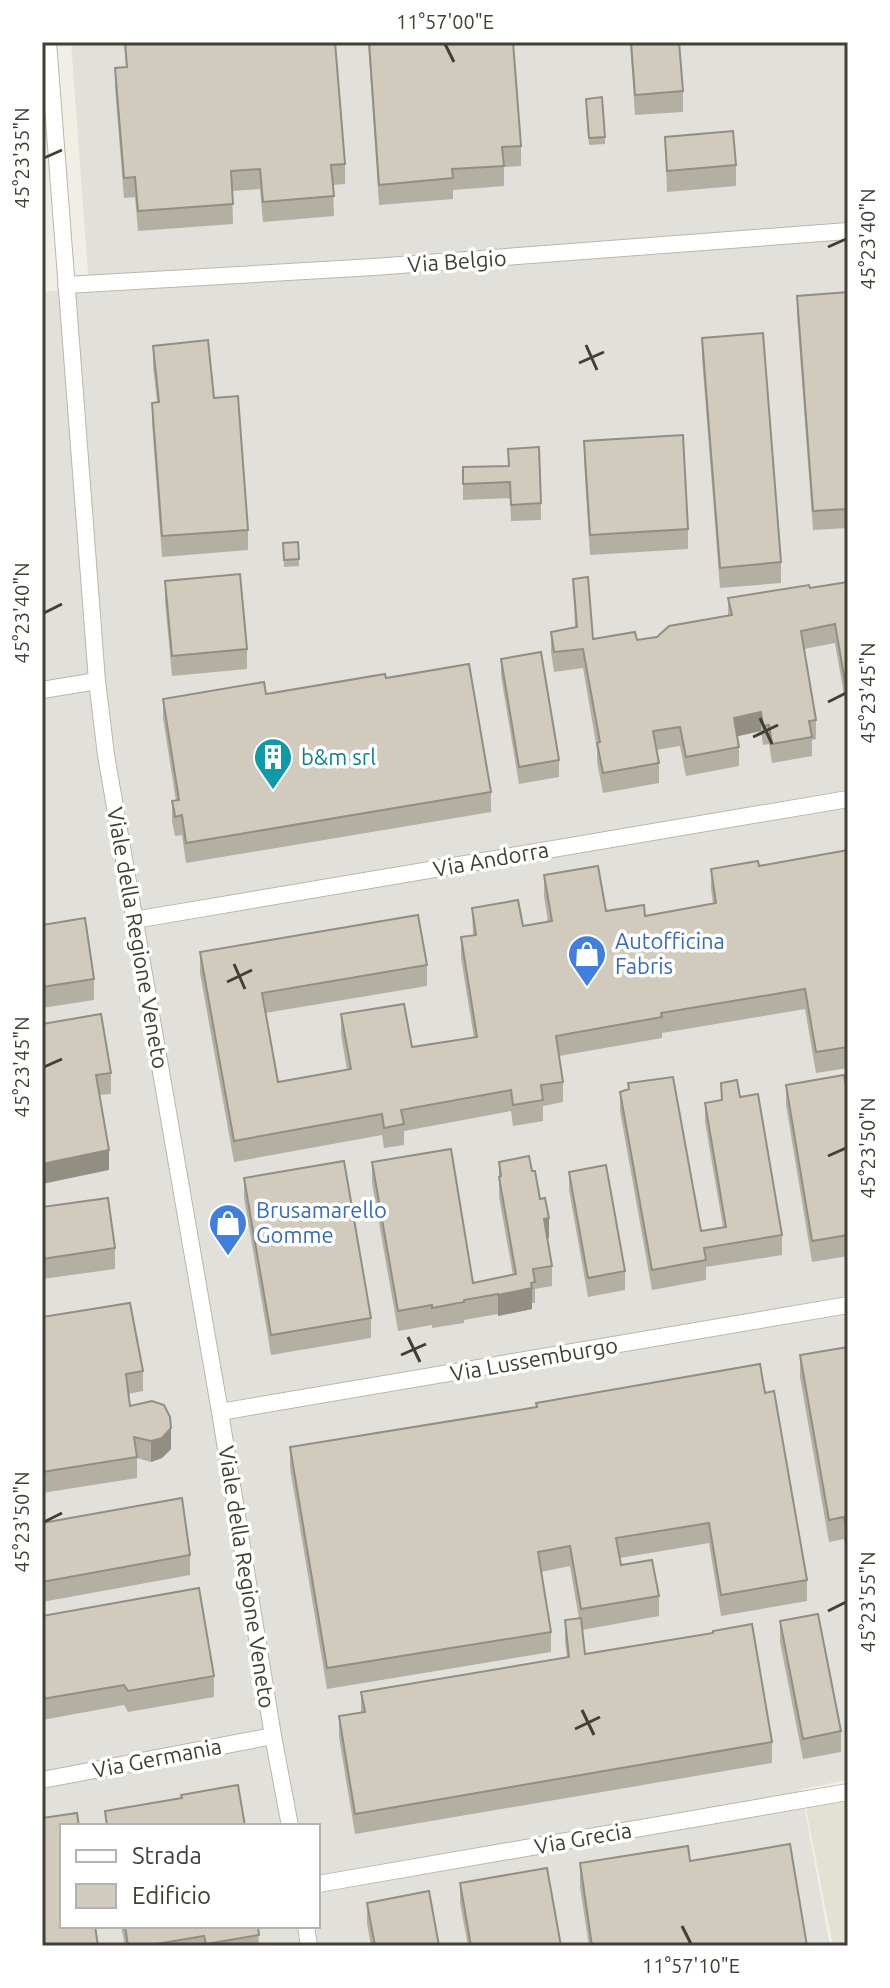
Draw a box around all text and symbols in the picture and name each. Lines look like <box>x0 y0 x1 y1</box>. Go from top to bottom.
text: 11°57'00"E <box>396 10 494 33</box>
text: 45°23'35"N <box>10 107 33 209</box>
text: 45°23'40"N <box>856 188 879 290</box>
street label: Via Belgio <box>407 245 507 276</box>
text: 45°23'40"N <box>10 562 33 664</box>
text: 45°23'45"N <box>856 642 879 744</box>
building icon: b&m srl <box>252 736 294 791</box>
place label: b&m srl <box>301 744 376 769</box>
street label: Viale della Regione Veneto <box>103 805 174 1071</box>
street label: Via Andorra <box>431 836 551 881</box>
place label: Autofficina Fabris <box>615 928 725 978</box>
shop icon: Autofficina Fabris <box>566 933 608 988</box>
text: 45°23'45"N <box>10 1016 33 1118</box>
text: 45°23'50"N <box>856 1097 879 1199</box>
place label: Brusamarello Gomme <box>256 1197 387 1247</box>
shop icon: Brusamarello Gomme <box>207 1202 249 1257</box>
street label: Via Lussemburgo <box>448 1331 620 1386</box>
street label: Viale della Regione Veneto <box>214 1444 281 1710</box>
text: 45°23'50"N <box>10 1471 33 1573</box>
text: 45°23'55"N <box>856 1551 879 1653</box>
street label: Via Germania <box>90 1733 224 1782</box>
street label: Via Grecia <box>532 1817 633 1858</box>
legend <box>60 1824 320 1928</box>
text: Strada <box>132 1842 202 1869</box>
text: Edificio <box>132 1882 211 1909</box>
text: 11°57'10"E <box>642 1954 740 1977</box>

